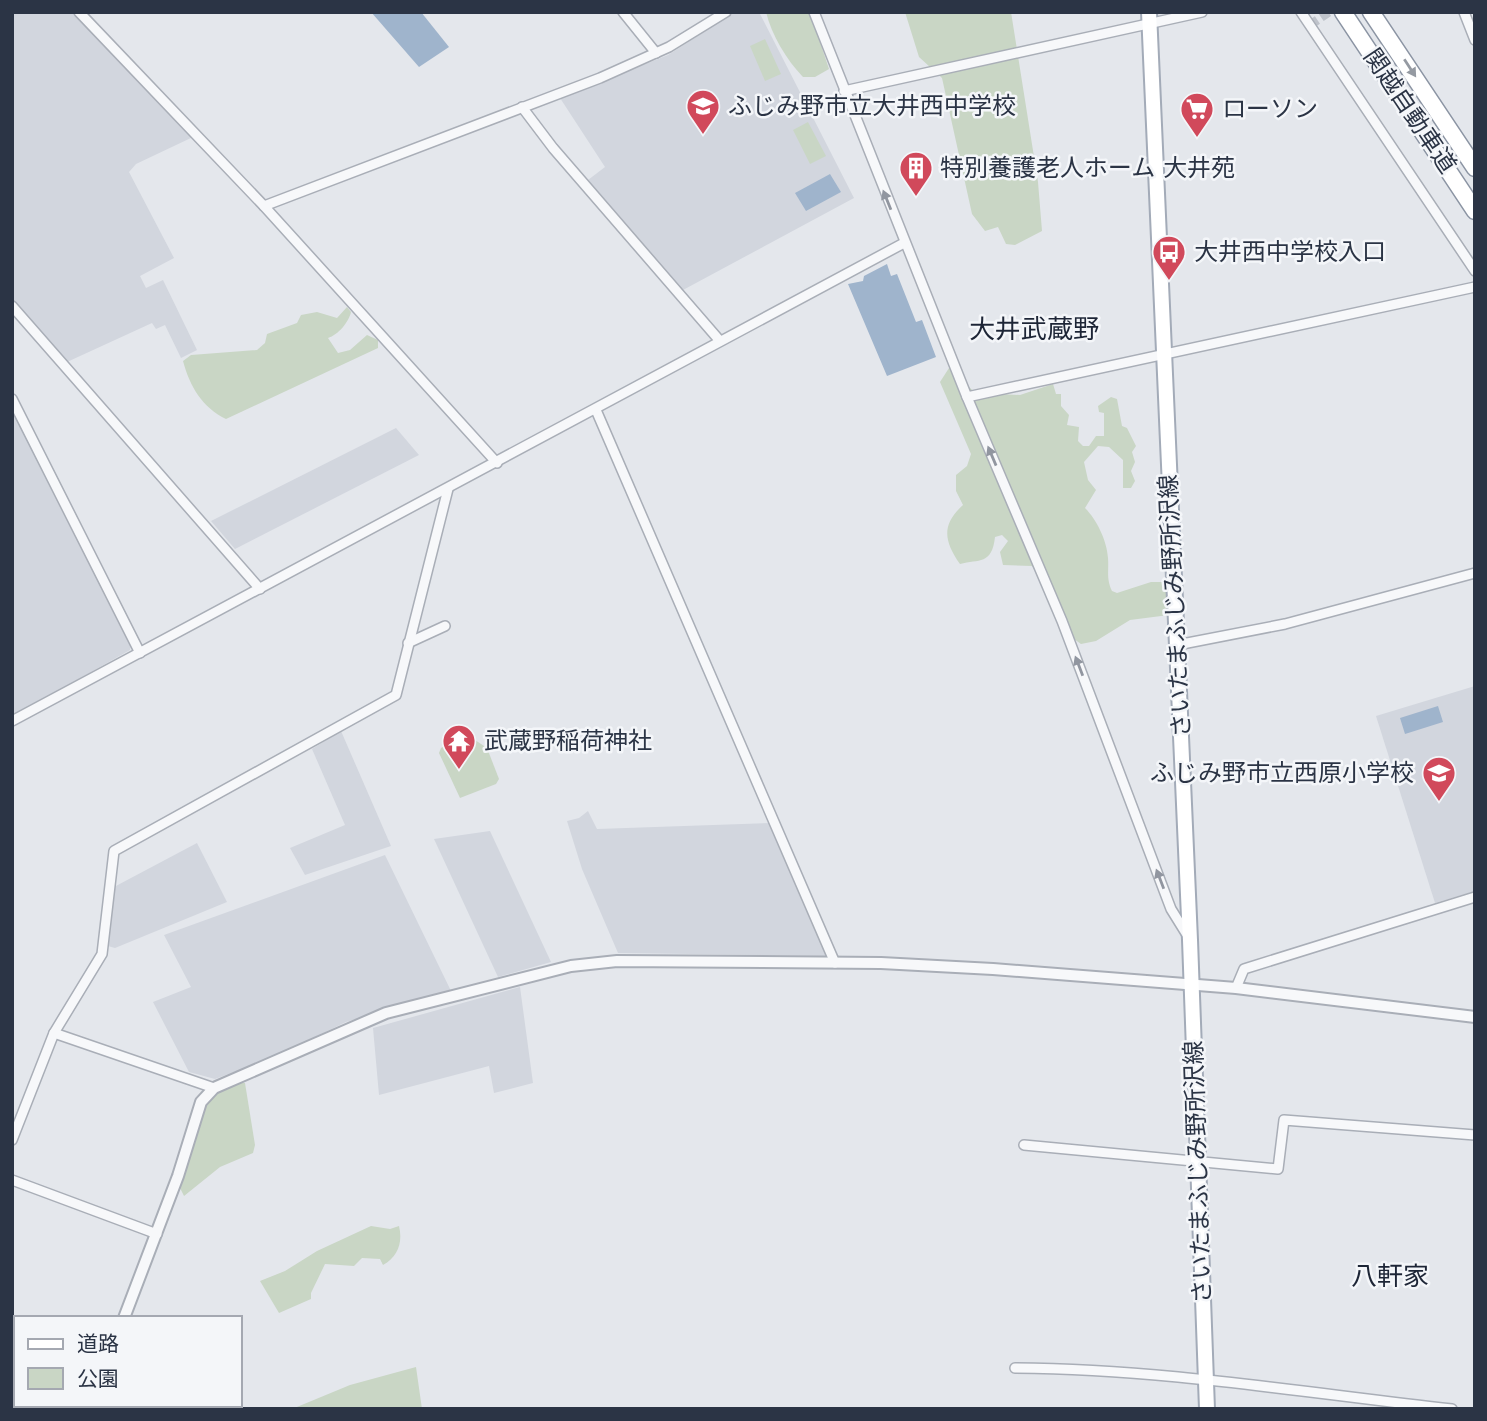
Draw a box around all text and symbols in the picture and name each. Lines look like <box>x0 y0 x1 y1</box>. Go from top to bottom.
street label: 関越自動車道 <box>1358 43 1462 179</box>
one-way arrow <box>1403 59 1416 78</box>
school or university icon: ふじみ野市立大井西中学校 <box>684 87 722 136</box>
supermarket icon: ローソン <box>1178 90 1216 139</box>
place label: ふじみ野市立大井西中学校 <box>728 92 1016 120</box>
place label: ローソン <box>1222 95 1318 123</box>
building icon: 特別養護老人ホーム 大井苑 <box>897 149 935 198</box>
place label: 特別養護老人ホーム 大井苑 <box>940 154 1235 182</box>
one-way arrow <box>882 190 893 211</box>
bus stop icon: 大井西中学校入口 <box>1150 233 1188 282</box>
place label: 大井西中学校入口 <box>1194 238 1386 266</box>
district label: 大井武蔵野 <box>969 314 1099 344</box>
one-way arrow <box>986 446 998 466</box>
street label: さいたまふじみ野所沢線 <box>1154 474 1196 738</box>
one-way arrow <box>1073 656 1084 677</box>
temple icon: 武蔵野稲荷神社 <box>440 722 478 771</box>
place label: 武蔵野稲荷神社 <box>484 727 652 755</box>
school or university icon: ふじみ野市立西原小学校 <box>1420 754 1458 803</box>
place label: ふじみ野市立西原小学校 <box>1150 759 1414 787</box>
one-way arrow <box>1154 868 1165 889</box>
street label: さいたまふじみ野所沢線 <box>1179 1040 1217 1304</box>
district label: 八軒家 <box>1351 1261 1429 1291</box>
legend <box>14 1316 242 1407</box>
text: 道路 <box>77 1332 119 1356</box>
text: 公園 <box>77 1367 119 1391</box>

